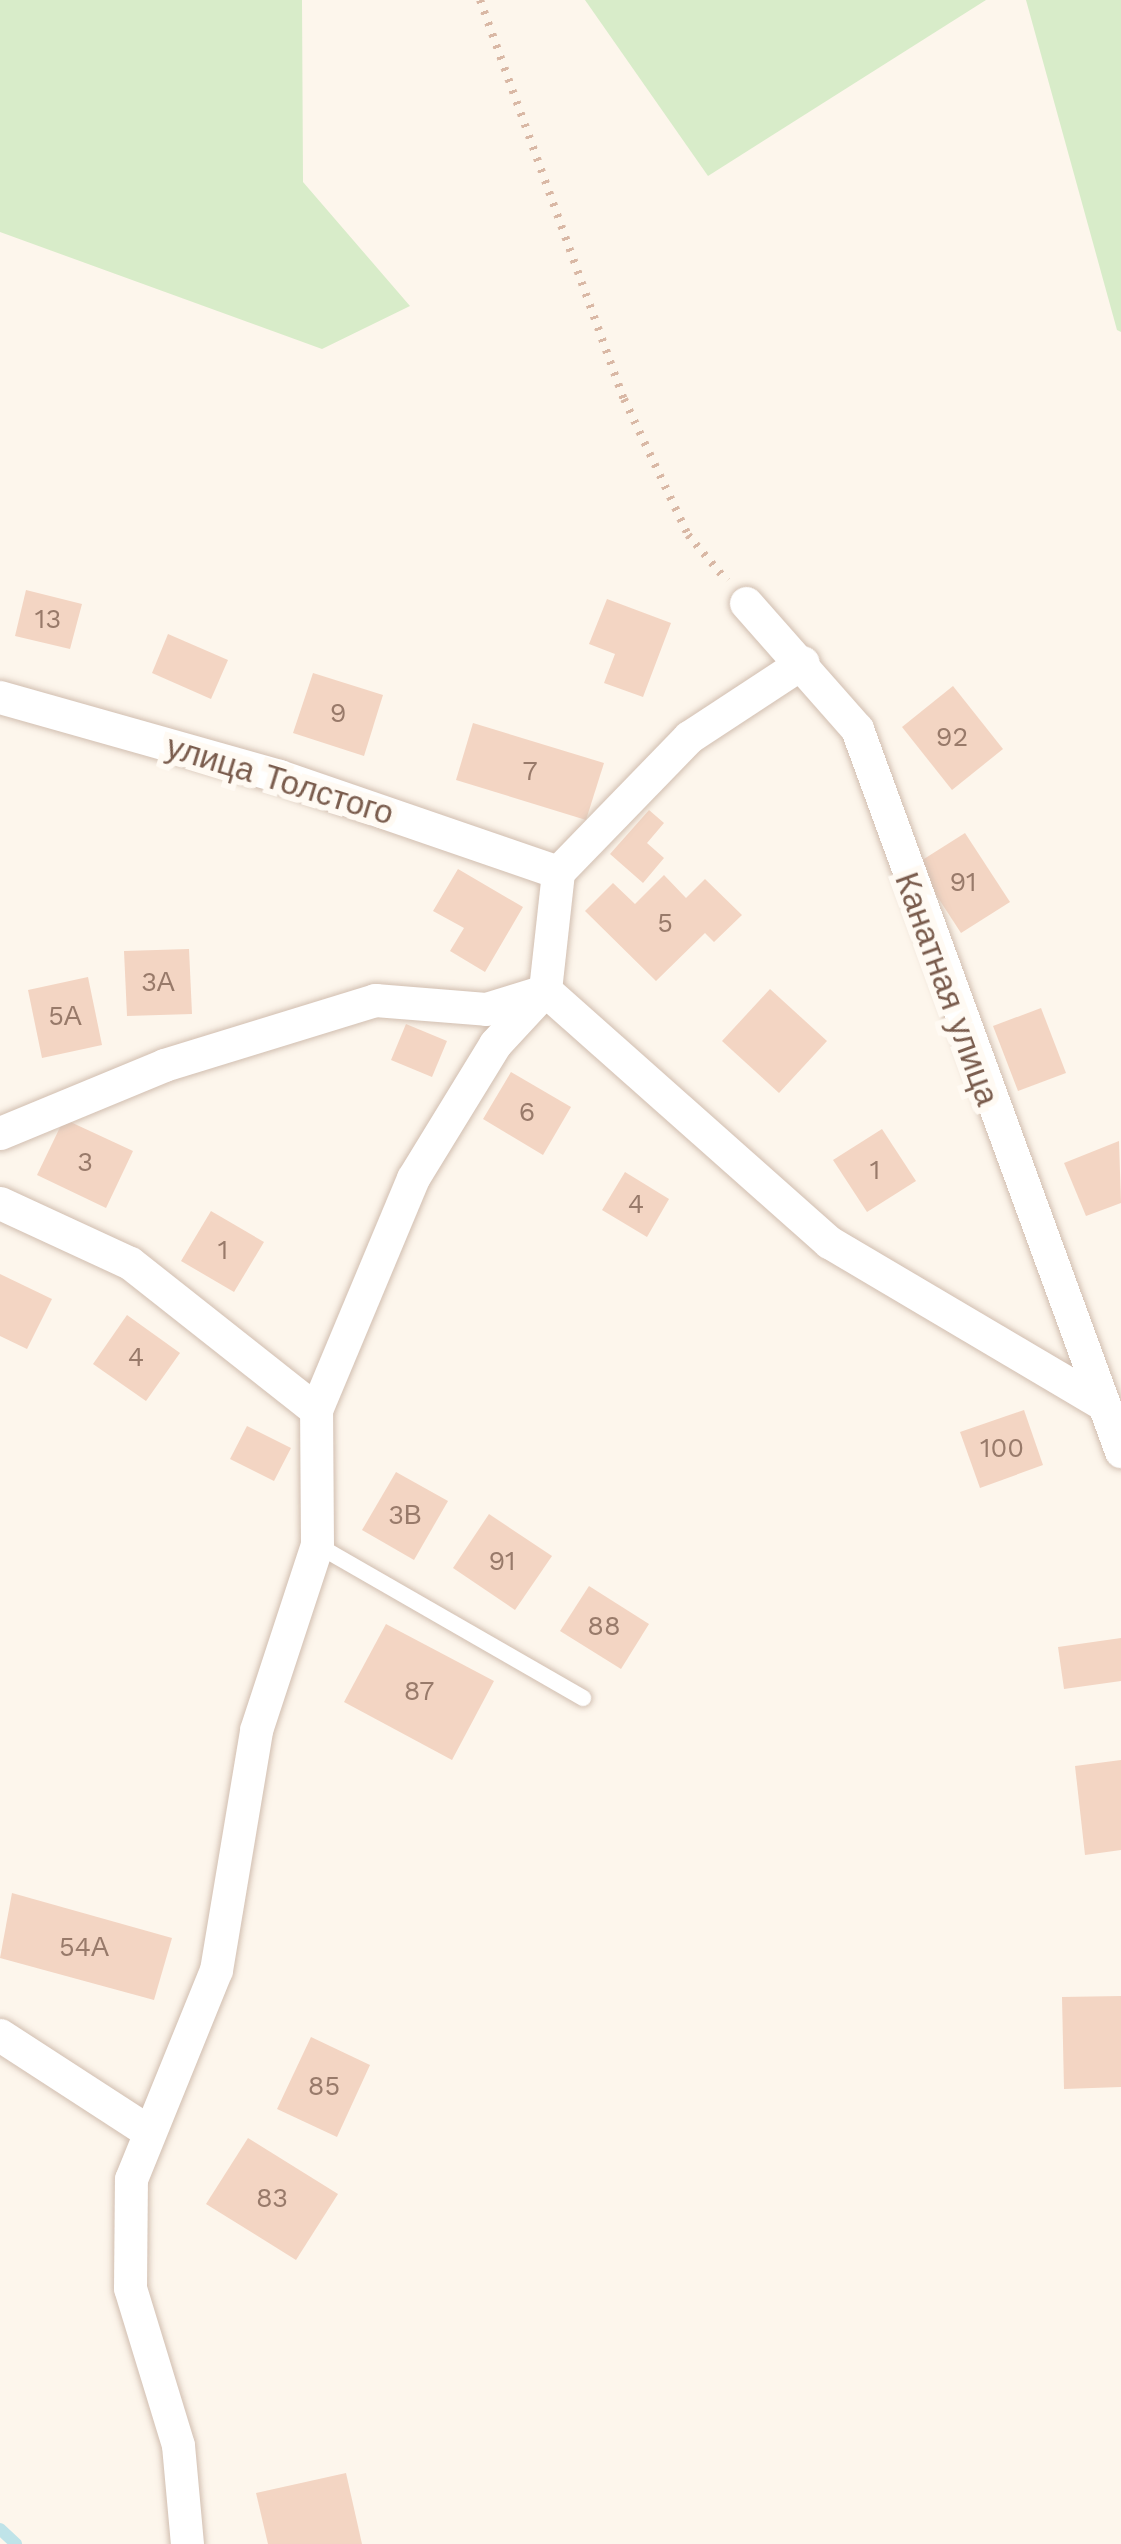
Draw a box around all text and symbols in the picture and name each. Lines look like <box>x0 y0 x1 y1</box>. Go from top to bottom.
house number: 13 <box>35 604 61 636</box>
house number: 9 <box>330 698 346 730</box>
house number: 92 <box>936 722 968 754</box>
street label: улица Толстого <box>162 727 398 833</box>
house number: 7 <box>522 756 538 788</box>
street label: Канатная улица <box>887 867 1007 1111</box>
house number: 91 <box>949 867 977 899</box>
house number: 5 <box>657 908 673 940</box>
house number: 3А <box>141 967 175 999</box>
house number: 5А <box>48 1001 82 1033</box>
house number: 6 <box>519 1097 535 1129</box>
house number: 3 <box>77 1147 93 1179</box>
house number: 1 <box>870 1155 880 1187</box>
house number: 4 <box>628 1189 644 1221</box>
house number: 1 <box>218 1235 228 1267</box>
house number: 4 <box>128 1342 144 1374</box>
house number: 100 <box>980 1433 1024 1465</box>
house number: 3В <box>388 1500 422 1532</box>
house number: 91 <box>488 1546 516 1578</box>
house number: 88 <box>587 1611 621 1643</box>
house number: 87 <box>404 1676 434 1708</box>
house number: 54А <box>59 1932 109 1964</box>
house number: 85 <box>308 2071 340 2103</box>
house number: 83 <box>256 2183 288 2215</box>

